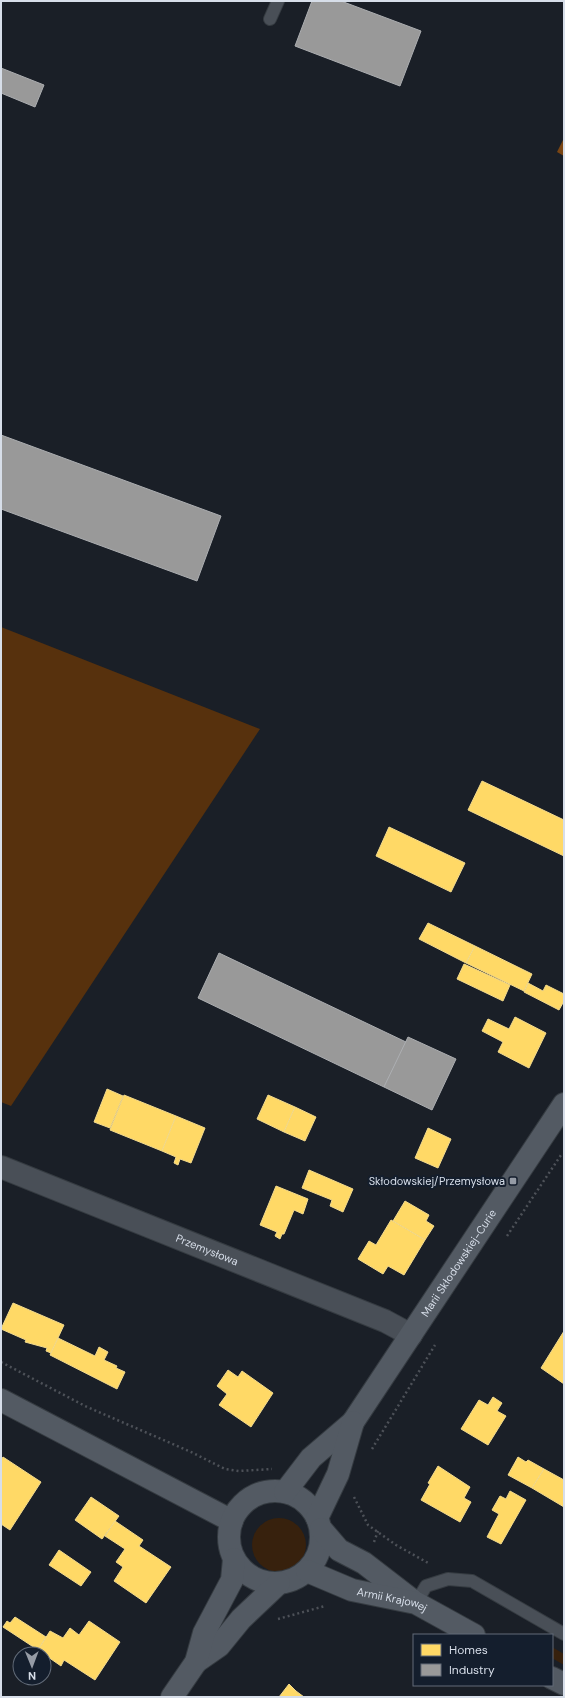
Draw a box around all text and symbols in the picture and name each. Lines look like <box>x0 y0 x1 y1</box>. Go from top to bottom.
place label: Skłodowskiej/Przemysłowa <box>369 1174 505 1188</box>
marker: Skłodowskiej/Przemysłowa <box>508 1176 518 1186</box>
street label: Marii Skłodowskiej-Curie <box>418 1206 499 1319</box>
street label: Przemysłowa <box>174 1231 240 1268</box>
street label: Armii Krajowej <box>356 1584 430 1615</box>
legend <box>413 1634 553 1686</box>
text: Homes <box>449 1642 488 1658</box>
north arrow <box>12 1646 52 1686</box>
text: Industry <box>449 1662 495 1678</box>
text: N <box>28 1669 36 1683</box>

